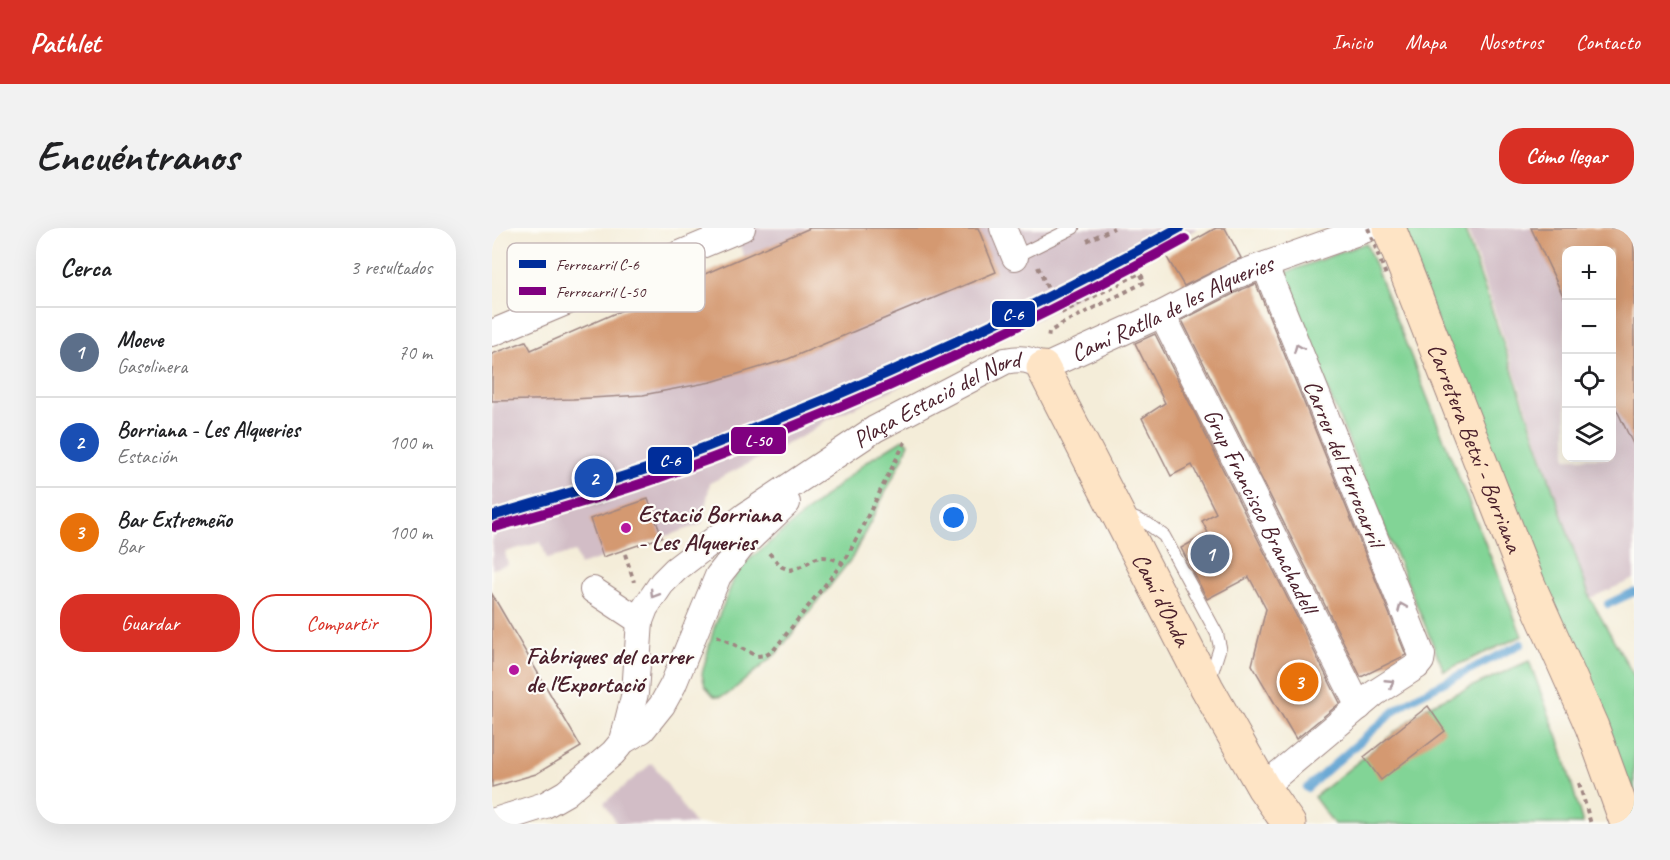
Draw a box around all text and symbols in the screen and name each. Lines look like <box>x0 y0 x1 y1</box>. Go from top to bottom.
text: Pathlet <box>30 25 100 60</box>
text: Inicio <box>1332 29 1372 55</box>
text: Mapa <box>1405 29 1446 55</box>
text: Nosotros <box>1479 29 1543 55</box>
text: Contacto <box>1576 29 1640 55</box>
button: Cómo llegar <box>1499 128 1634 184</box>
text: Encuéntranos <box>36 130 238 183</box>
legend <box>507 243 705 312</box>
map controls <box>1562 246 1616 462</box>
button: + <box>1562 246 1616 300</box>
street label: Camí Ratlla de les Alqueries <box>1066 248 1280 368</box>
text: Cerca <box>60 251 110 284</box>
text: 3 resultados <box>350 255 432 280</box>
text: Ferrocarril C-6 <box>556 255 640 275</box>
text: Ferrocarril L-50 <box>556 282 647 302</box>
line badge: C-6 <box>991 300 1036 328</box>
button: − <box>1562 300 1616 354</box>
text: C-6 <box>1003 305 1025 325</box>
text: Moeve <box>117 326 163 354</box>
street label: Carretera Betxí - Borriana <box>1421 339 1530 558</box>
text: 1 <box>75 340 84 365</box>
text: 70 m <box>398 340 432 365</box>
one-way arrow <box>1293 343 1305 354</box>
street label: Plaça Estació del Nord <box>847 344 1025 455</box>
text: Gasolinera <box>117 354 187 379</box>
button: locate <box>1562 354 1616 408</box>
street label: Carrer del Ferrocarril <box>1297 375 1392 554</box>
street label: Grup Francisco Branchadell <box>1197 404 1326 621</box>
button: layers <box>1562 408 1616 462</box>
text: Borriana - Les Alqueries <box>117 416 300 444</box>
line badge: L-50 <box>730 426 787 455</box>
text: 2 <box>75 430 84 455</box>
text: 100 m <box>389 430 432 455</box>
text: L-50 <box>745 431 773 451</box>
text: Estación <box>117 444 177 469</box>
line badge: C-6 <box>647 446 693 475</box>
text: C-6 <box>660 451 682 471</box>
pin: 2 <box>574 456 614 500</box>
place label: Estació Borriana - Les Alqueries <box>638 499 783 557</box>
your location <box>939 503 968 532</box>
text: Bar Extremeño <box>117 506 232 534</box>
text: 3 <box>75 520 84 545</box>
text: 100 m <box>389 520 432 545</box>
marker: Estació Borriana - Les Alqueries <box>619 521 633 535</box>
pin: 1 <box>1190 532 1230 576</box>
text: Bar <box>117 534 143 559</box>
street label: Camí d'Onda <box>1125 548 1199 652</box>
one-way arrow <box>650 588 661 599</box>
button: Guardar <box>60 594 240 652</box>
button: Compartir <box>252 594 432 652</box>
one-way arrow <box>1397 602 1409 613</box>
place label: Fàbriques del carrer de l'Exportació <box>526 641 694 699</box>
pin: 3 <box>1280 660 1318 704</box>
marker: Fàbriques del carrer de l'Exportació <box>507 663 521 677</box>
one-way arrow <box>1383 680 1394 691</box>

